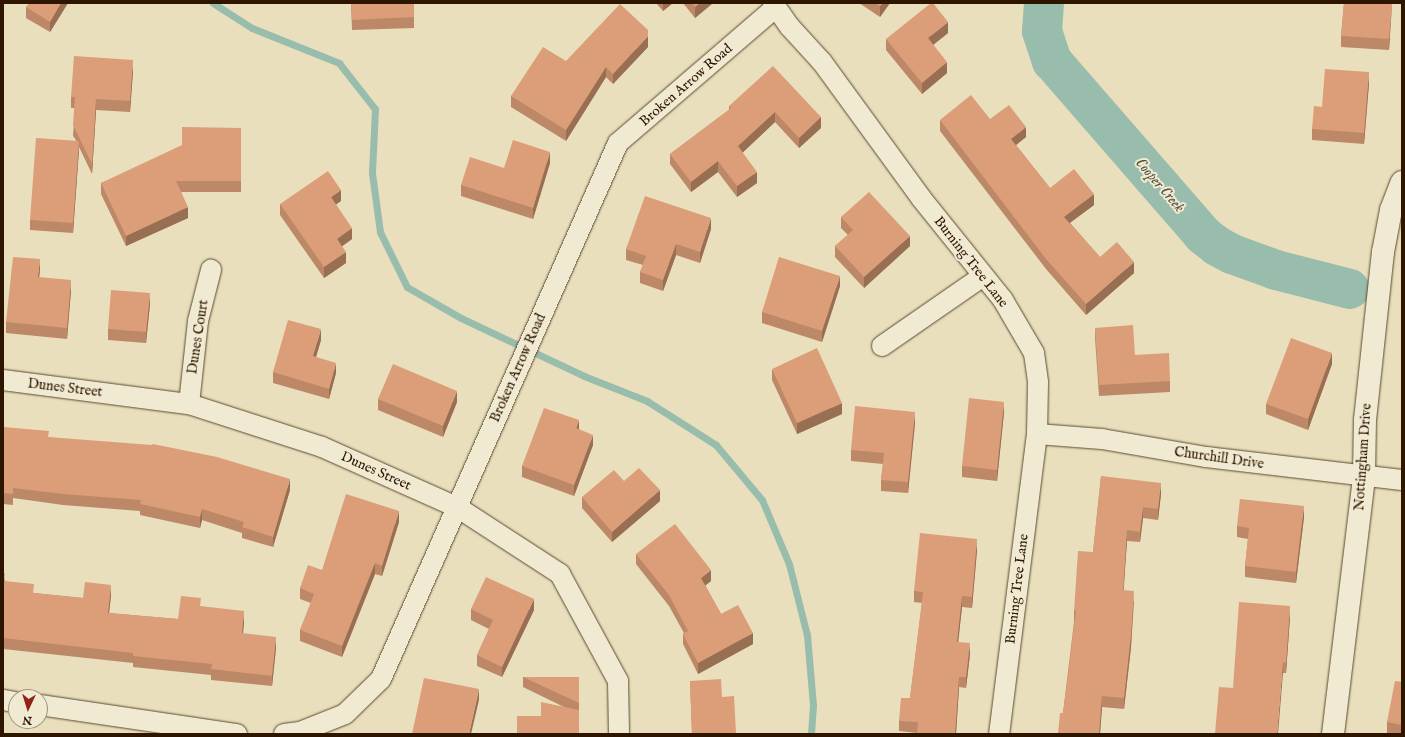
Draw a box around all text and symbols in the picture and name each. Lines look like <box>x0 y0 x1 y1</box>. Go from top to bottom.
street label: Broken Arrow Road <box>636 40 736 130</box>
water label: Cooper Creek <box>1132 154 1188 216</box>
street label: Burning Tree Lane <box>930 213 1012 311</box>
street label: Dunes Court <box>184 299 212 375</box>
street label: Broken Arrow Road <box>486 311 550 425</box>
street label: Dunes Street <box>27 375 103 401</box>
street label: Nottingham Drive <box>1351 403 1375 511</box>
street label: Churchill Drive <box>1173 443 1265 473</box>
street label: Dunes Street <box>338 448 414 494</box>
street label: Burning Tree Lane <box>1002 533 1032 645</box>
north arrow <box>8 689 48 729</box>
text: N <box>22 713 32 727</box>

